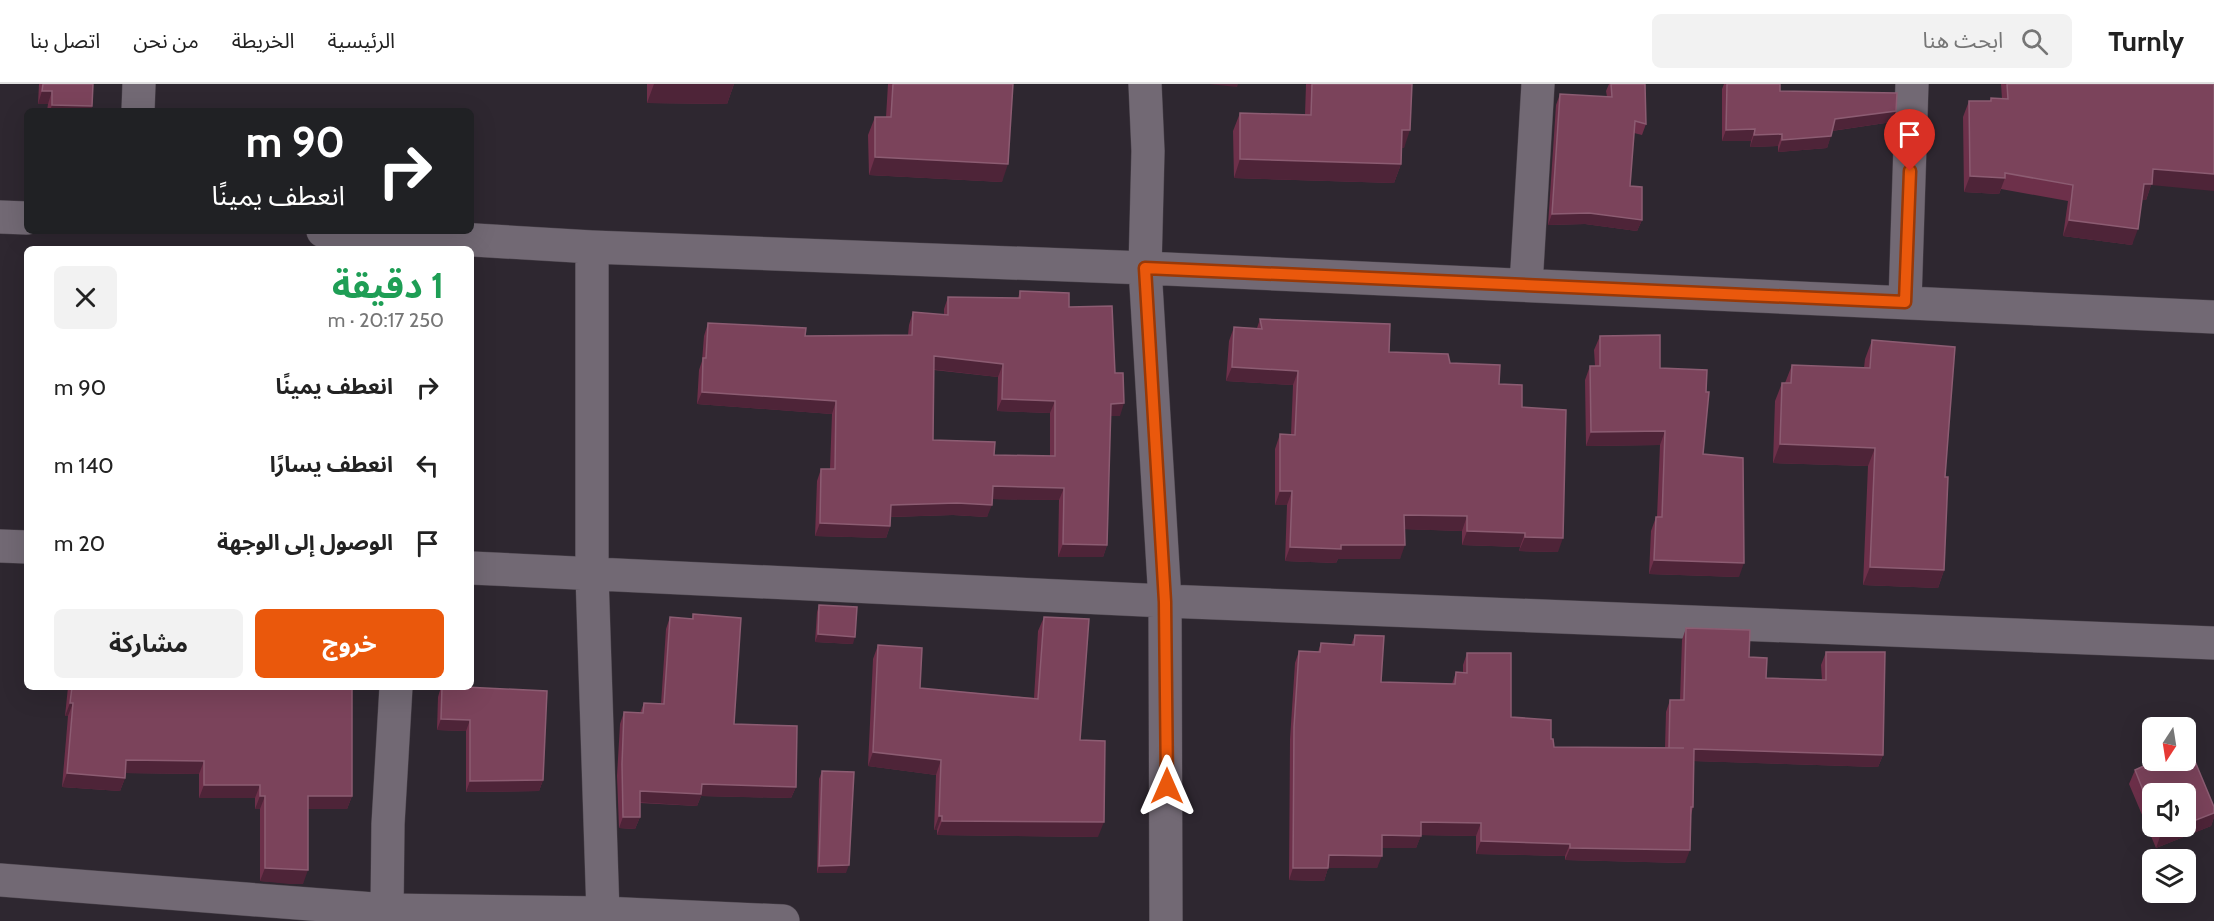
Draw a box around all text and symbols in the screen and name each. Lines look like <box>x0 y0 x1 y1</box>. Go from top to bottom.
search box <box>1652 14 2072 68</box>
text: Turnly <box>2108 24 2184 58</box>
icon: search <box>2018 25 2051 58</box>
text: ابحث هنا <box>1923 27 2003 54</box>
text: اتصل بنا <box>30 28 100 53</box>
text: من نحن <box>133 28 199 53</box>
text: الخريطة <box>232 28 295 53</box>
text: الرئيسية <box>328 28 395 53</box>
pin <box>1884 109 1935 171</box>
text: 90 m <box>246 116 345 168</box>
icon: arrive <box>1893 118 1926 151</box>
icon: right <box>366 132 444 210</box>
text: انعطف يمينًا <box>211 179 345 212</box>
text: 1 دقيقة <box>332 263 444 307</box>
button: close <box>54 266 117 329</box>
text: 250 m · 20:17 <box>328 308 444 332</box>
icon: right <box>411 371 444 404</box>
text: انعطف يمينًا <box>276 373 393 400</box>
text: 90 m <box>54 374 106 401</box>
icon: left <box>411 449 444 482</box>
text: انعطف يسارًا <box>270 451 393 478</box>
text: 140 m <box>54 452 114 479</box>
icon: arrive <box>411 527 444 560</box>
text: الوصول إلى الوجهة <box>217 529 393 556</box>
text: 20 m <box>54 530 105 557</box>
button: مشاركة <box>54 609 243 678</box>
button: خروج <box>255 609 444 678</box>
north arrow <box>2142 717 2196 771</box>
map controls <box>2142 717 2196 903</box>
position arrow <box>1135 754 1199 818</box>
button: sound <box>2142 783 2196 837</box>
button: layers <box>2142 849 2196 903</box>

